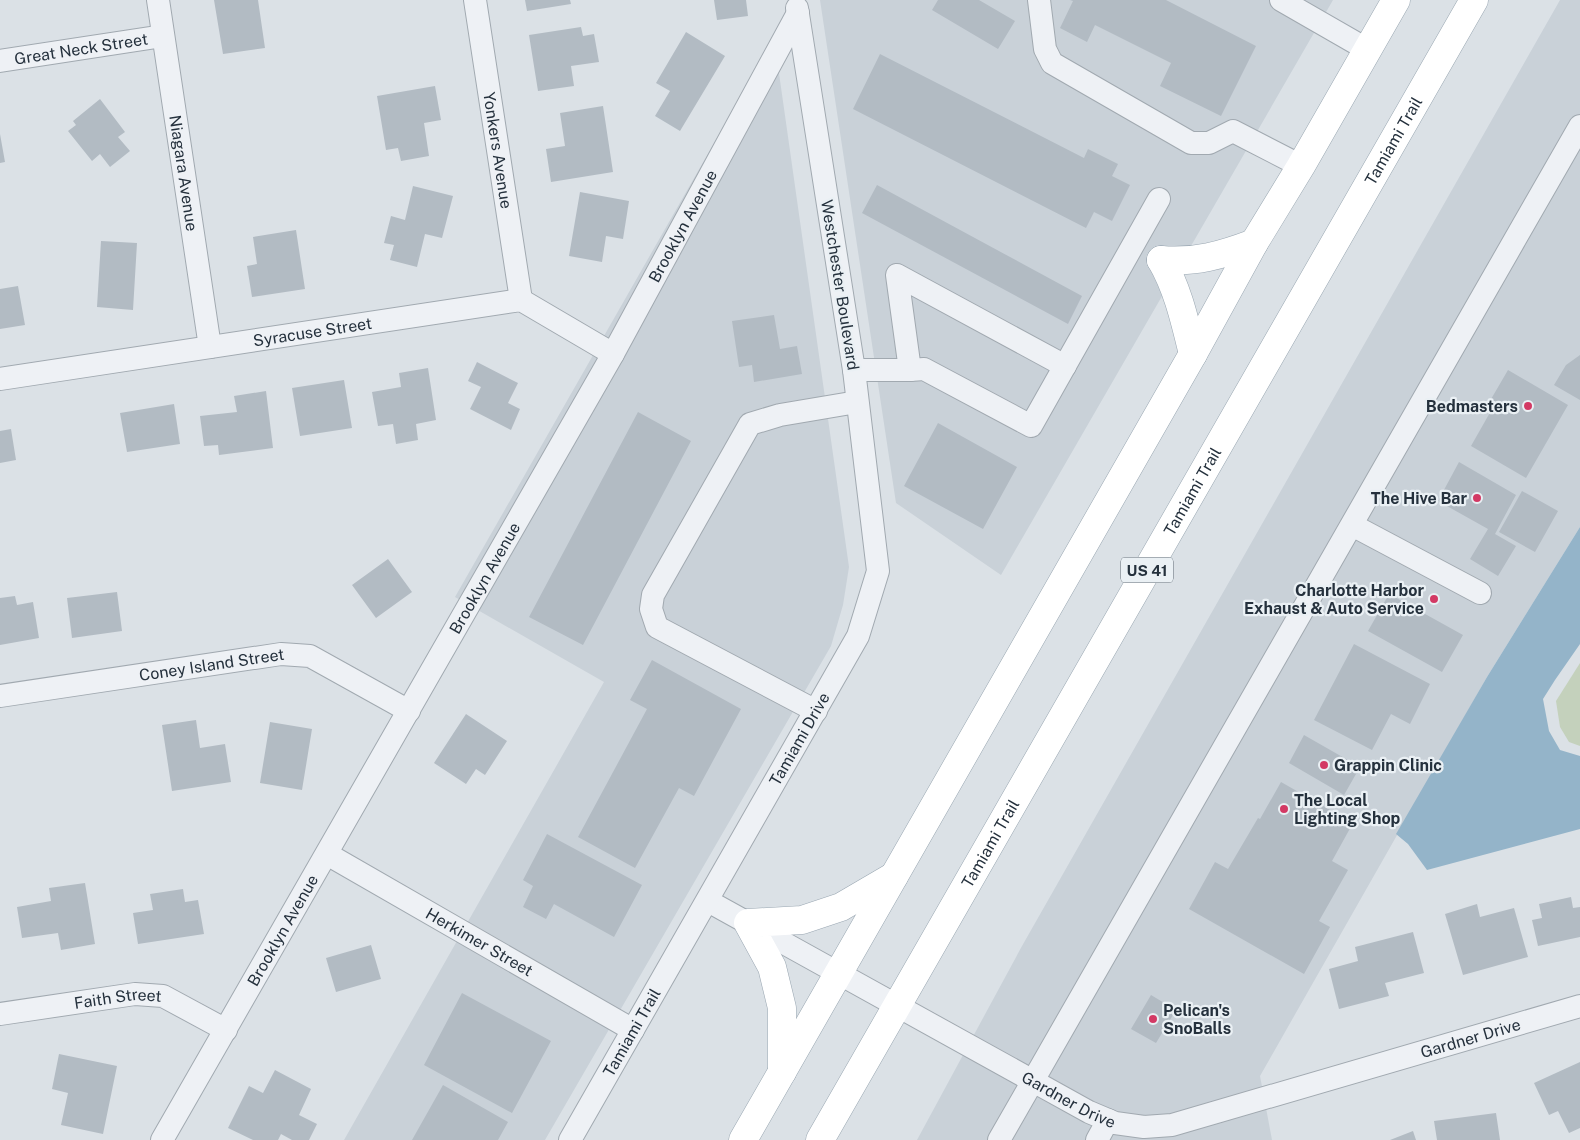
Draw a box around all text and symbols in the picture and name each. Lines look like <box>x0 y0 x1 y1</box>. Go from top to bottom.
street label: Great Neck Street <box>13 29 149 68</box>
street label: Yonkers Avenue <box>480 91 516 210</box>
street label: Tamiami Trail <box>1360 93 1426 188</box>
street label: Niagara Avenue <box>166 114 202 232</box>
street label: Brooklyn Avenue <box>644 166 721 285</box>
street label: Westchester Boulevard <box>817 198 863 372</box>
street label: Syracuse Street <box>252 313 373 350</box>
place label: Bedmasters <box>1426 397 1518 416</box>
marker: Bedmasters <box>1522 400 1534 412</box>
street label: Tamiami Trail <box>1159 444 1225 539</box>
place label: The Hive Bar <box>1371 489 1467 508</box>
marker: The Hive Bar <box>1471 492 1483 504</box>
street label: Brooklyn Avenue <box>445 519 524 637</box>
road number: US 41 <box>1121 558 1173 582</box>
place label: Charlotte Harbor Exhaust & Auto Service <box>1244 581 1424 618</box>
marker: Charlotte Harbor Exhaust & Auto Service <box>1428 593 1440 605</box>
street label: Coney Island Street <box>138 644 285 685</box>
street label: Tamiami Drive <box>765 689 833 789</box>
place label: Grappin Clinic <box>1334 756 1442 775</box>
marker: Grappin Clinic <box>1318 759 1330 771</box>
place label: The Local Lighting Shop <box>1294 791 1401 828</box>
street label: Tamiami Trail <box>957 796 1023 891</box>
marker: The Local Lighting Shop <box>1278 803 1290 815</box>
street label: Brooklyn Avenue <box>243 871 322 989</box>
street label: Herkimer Street <box>423 903 537 980</box>
street label: Faith Street <box>73 984 162 1012</box>
street label: Tamiami Trail <box>599 985 664 1080</box>
place label: Pelican's SnoBalls <box>1163 1001 1231 1038</box>
marker: Pelican's SnoBalls <box>1147 1013 1159 1025</box>
street label: Gardner Drive <box>1418 1014 1523 1062</box>
street label: Gardner Drive <box>1019 1067 1119 1132</box>

